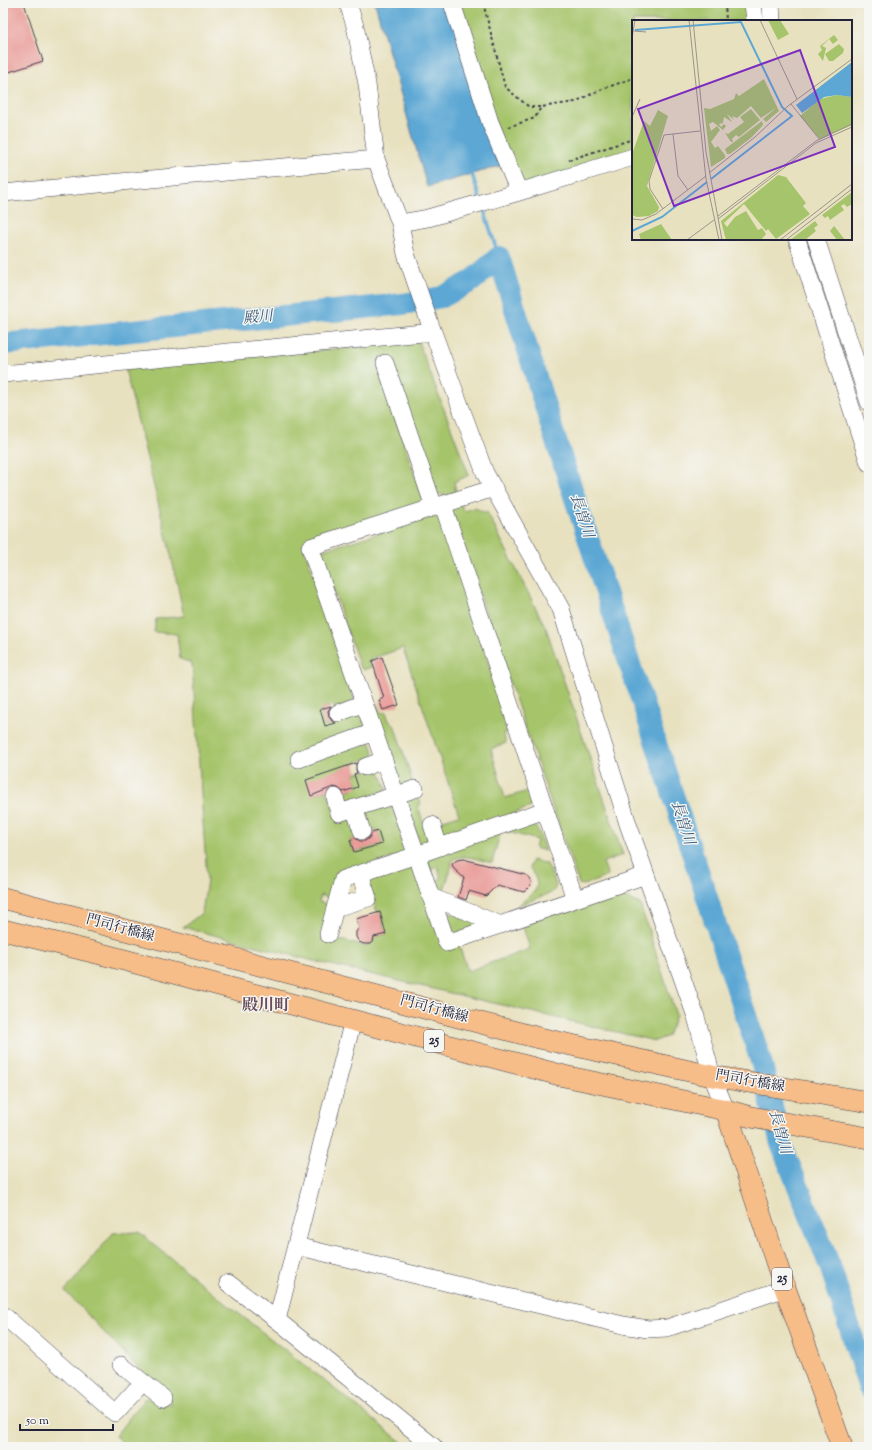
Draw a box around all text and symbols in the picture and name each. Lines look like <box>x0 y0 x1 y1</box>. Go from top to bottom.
inset map <box>632 20 852 240</box>
water label: 殿川 <box>242 306 276 330</box>
water label: 長曽川 <box>564 491 599 543</box>
water label: 長曽川 <box>665 798 700 850</box>
street label: 門司行橋線 <box>84 910 156 948</box>
street label: 門司行橋線 <box>398 991 470 1029</box>
district label: 殿川町 <box>242 995 290 1018</box>
road number: 25 <box>424 1030 444 1052</box>
street label: 門司行橋線 <box>714 1066 786 1098</box>
water label: 長曽川 <box>763 1107 796 1158</box>
road number: 25 <box>772 1268 792 1290</box>
scale bar <box>20 1406 113 1432</box>
text: 50 m <box>25 1412 49 1430</box>

